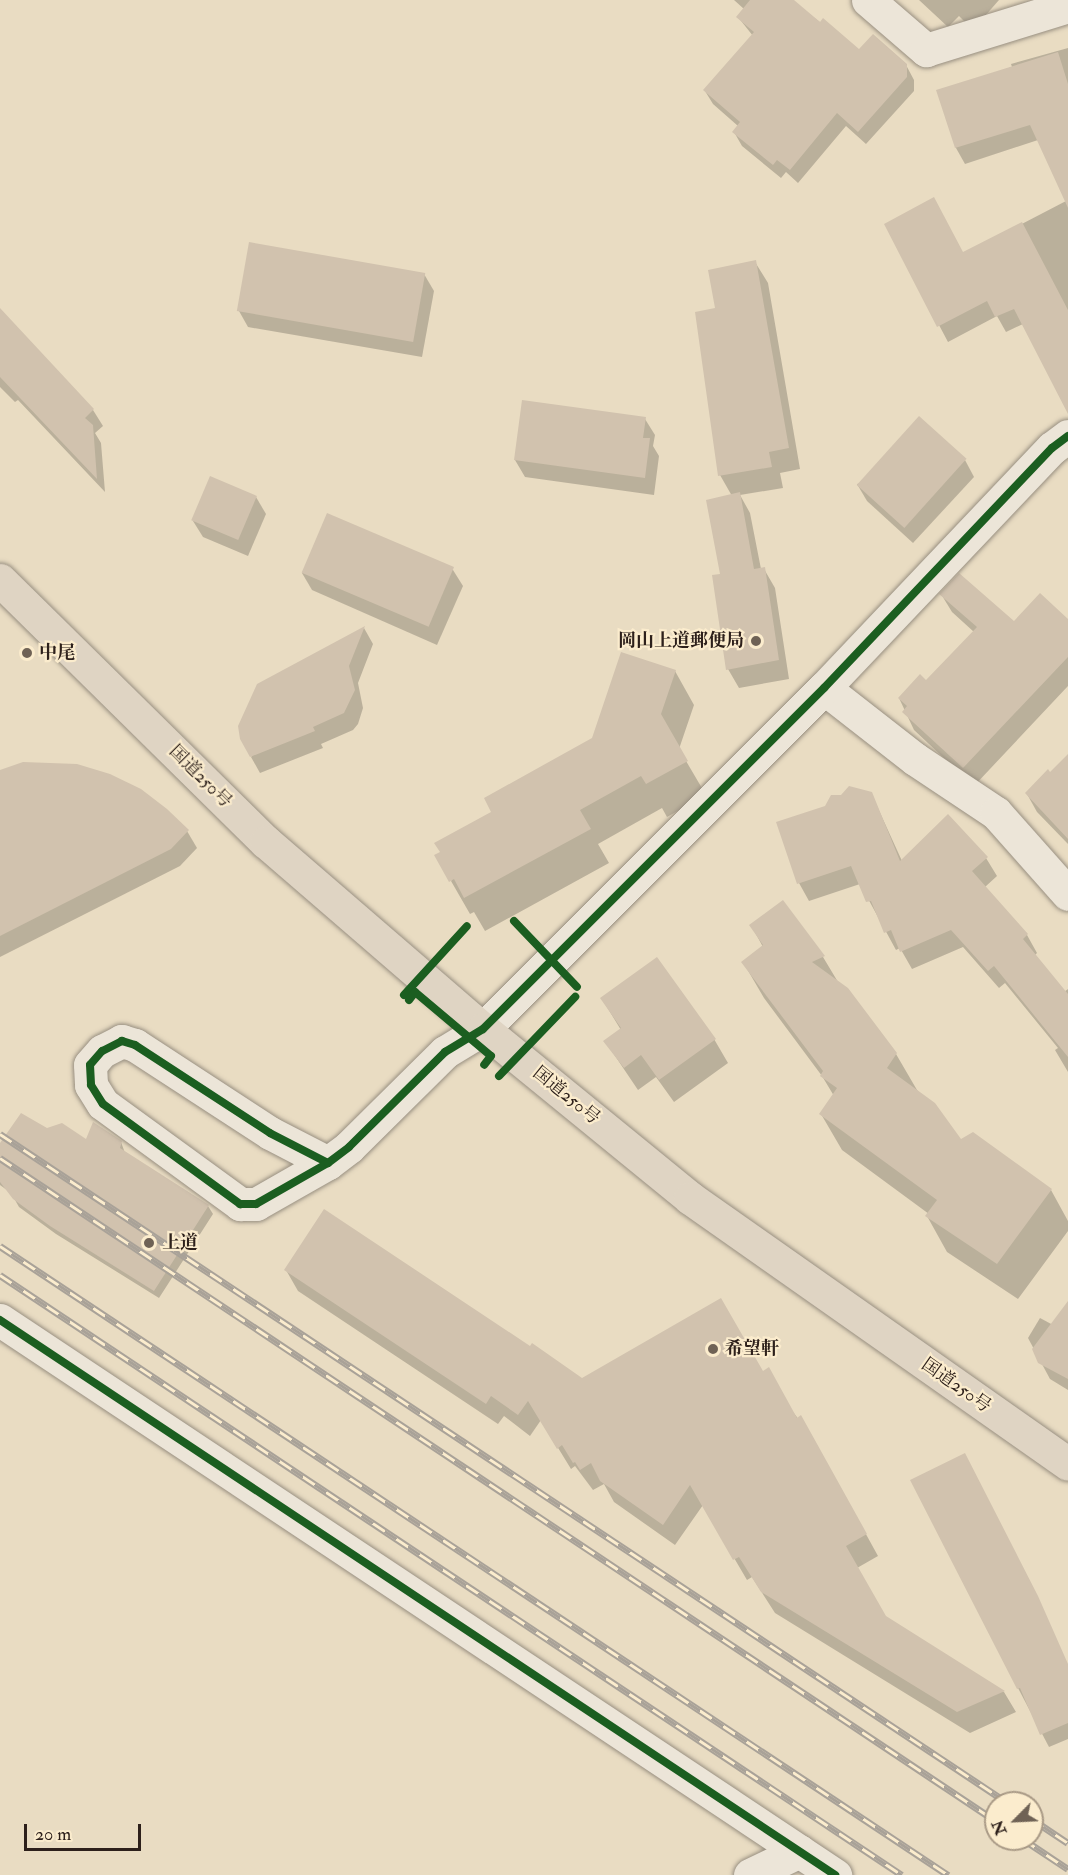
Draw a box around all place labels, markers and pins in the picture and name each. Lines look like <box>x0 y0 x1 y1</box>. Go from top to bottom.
place label: 岡山上道郵便局 <box>618 630 744 652</box>
marker: 岡山上道郵便局 <box>749 634 763 648</box>
place label: 中尾 <box>39 642 75 664</box>
marker: 中尾 <box>20 646 34 660</box>
place label: 上道 <box>162 1232 198 1254</box>
marker: 上道 <box>140 1234 158 1252</box>
place label: 希望軒 <box>725 1338 779 1360</box>
marker: 希望軒 <box>706 1342 720 1356</box>

